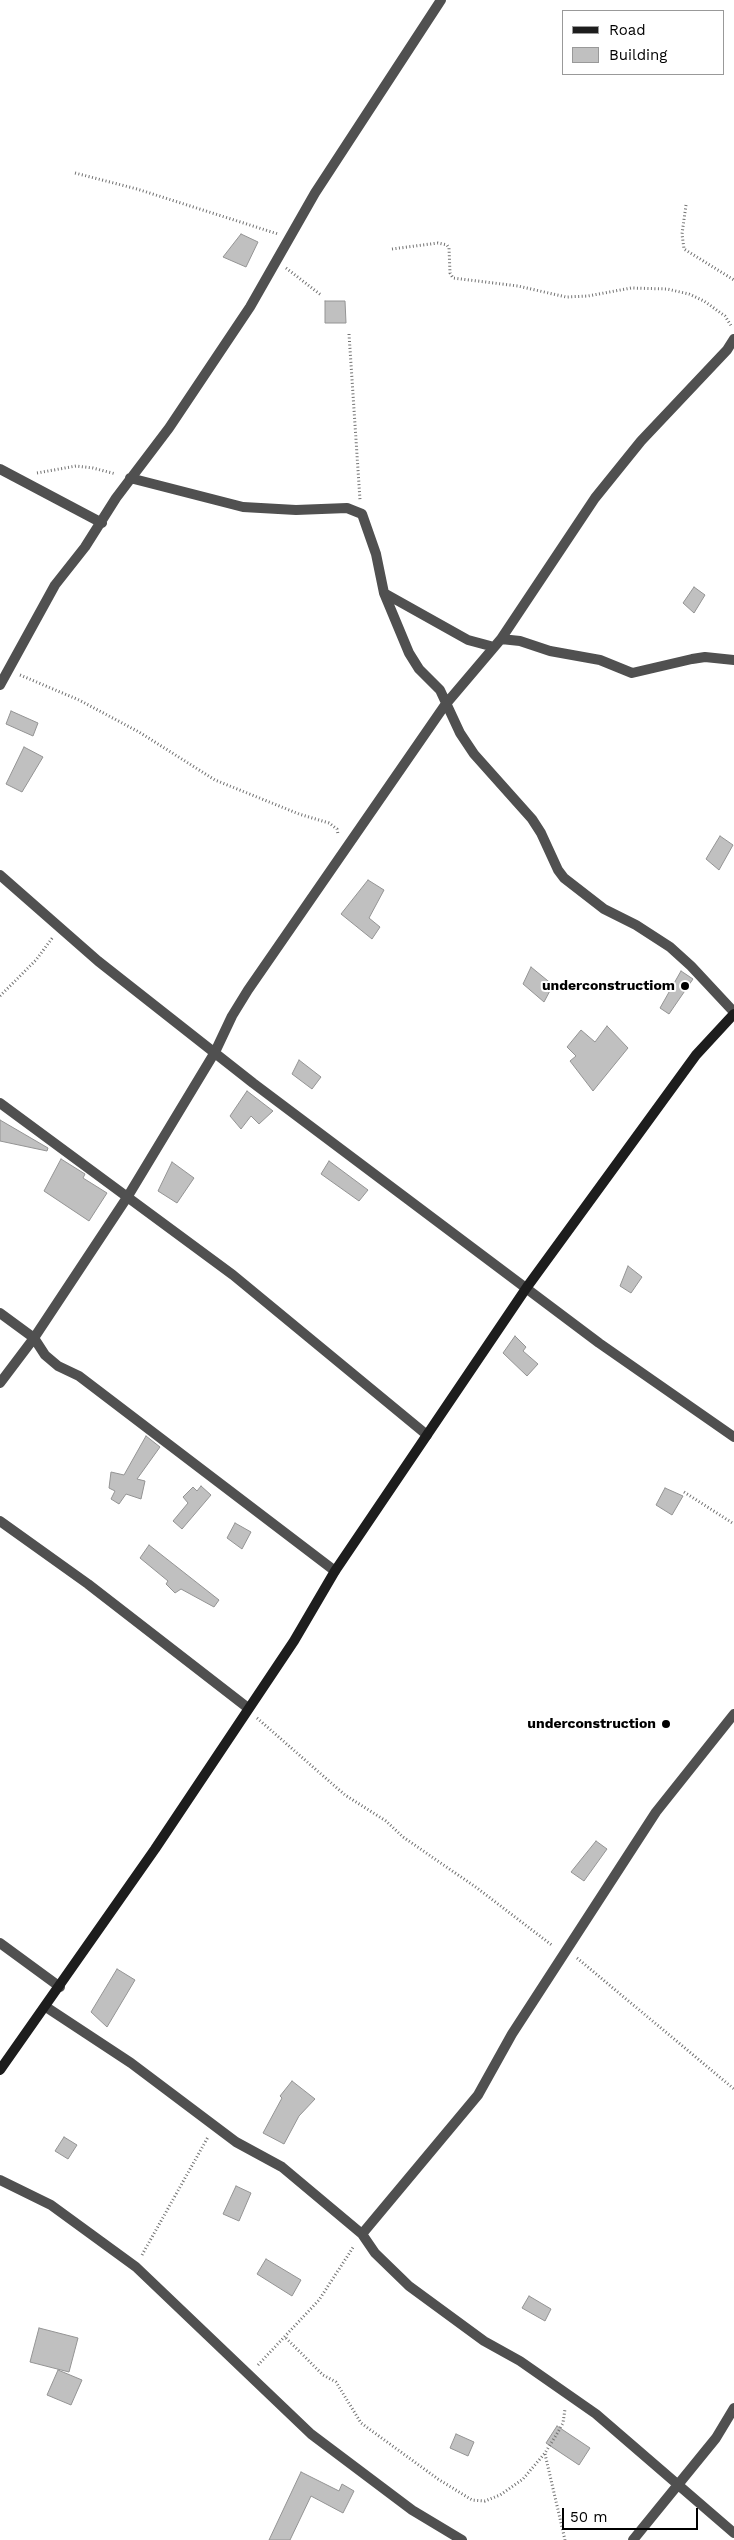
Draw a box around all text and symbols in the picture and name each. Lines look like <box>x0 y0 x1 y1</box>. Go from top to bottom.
legend <box>562 10 724 75</box>
text: Road <box>609 21 646 39</box>
text: Building <box>609 46 667 64</box>
place label: underconstructiom <box>542 978 675 994</box>
marker: underconstructiom <box>679 980 691 992</box>
place label: underconstruction <box>527 1716 656 1732</box>
marker: underconstruction <box>660 1718 672 1730</box>
scale bar <box>564 2498 700 2530</box>
text: 50 m <box>570 2508 607 2526</box>

